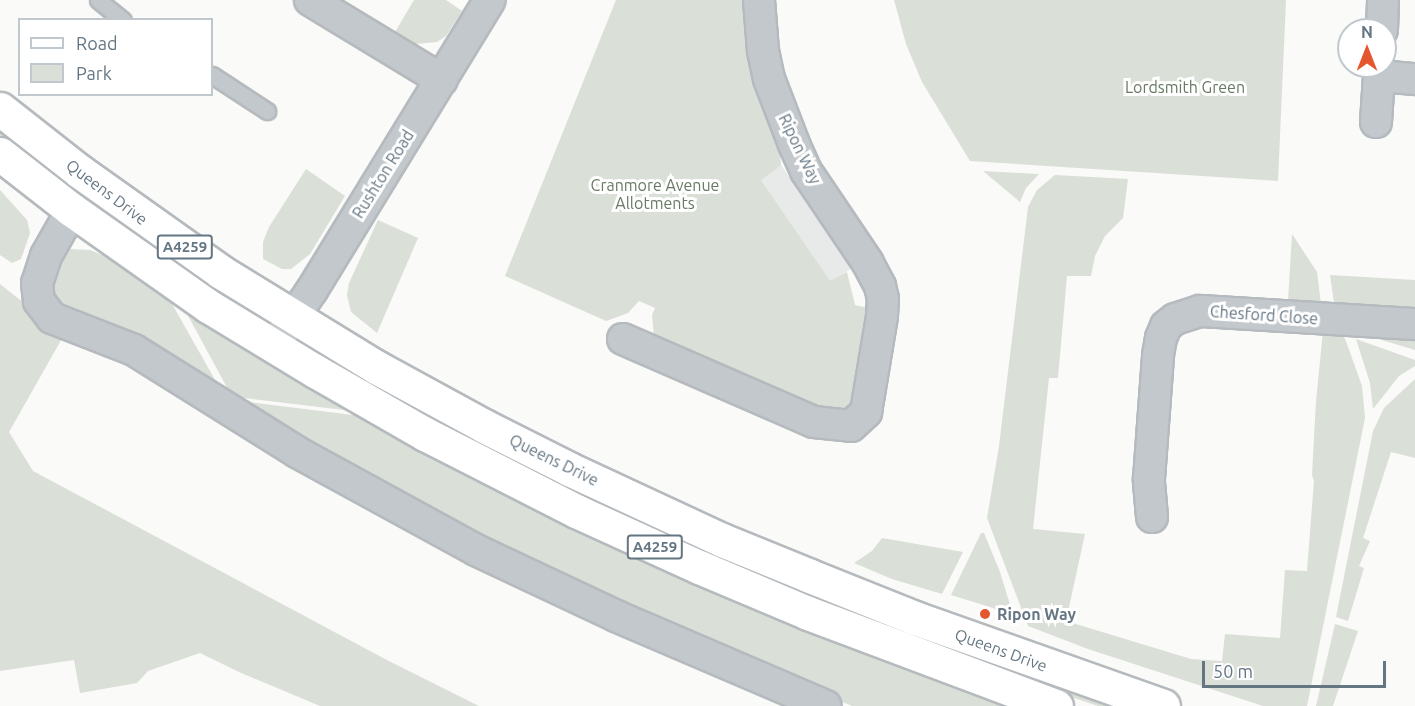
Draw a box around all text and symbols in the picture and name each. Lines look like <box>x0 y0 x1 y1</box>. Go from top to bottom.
legend <box>18 18 213 96</box>
north arrow <box>1337 18 1397 78</box>
text: N <box>1361 23 1373 41</box>
text: Road <box>76 33 118 53</box>
text: Park <box>76 63 112 83</box>
park label: Lordsmith Green <box>1125 77 1245 97</box>
street label: Ripon Way <box>775 111 825 187</box>
street label: Rushton Road <box>348 126 418 222</box>
street label: Queens Drive <box>63 155 151 229</box>
park label: Cranmore Avenue Allotments <box>591 175 719 213</box>
road number: A4259 <box>156 235 213 259</box>
street label: Chesford Close <box>1209 302 1319 328</box>
street label: Queens Drive <box>506 430 602 490</box>
road number: A4259 <box>626 535 684 559</box>
place label: Ripon Way <box>997 604 1076 624</box>
marker: Ripon Way <box>978 607 992 621</box>
street label: Queens Drive <box>952 624 1050 676</box>
scale bar <box>1205 649 1390 687</box>
text: 50 m <box>1213 661 1253 681</box>

